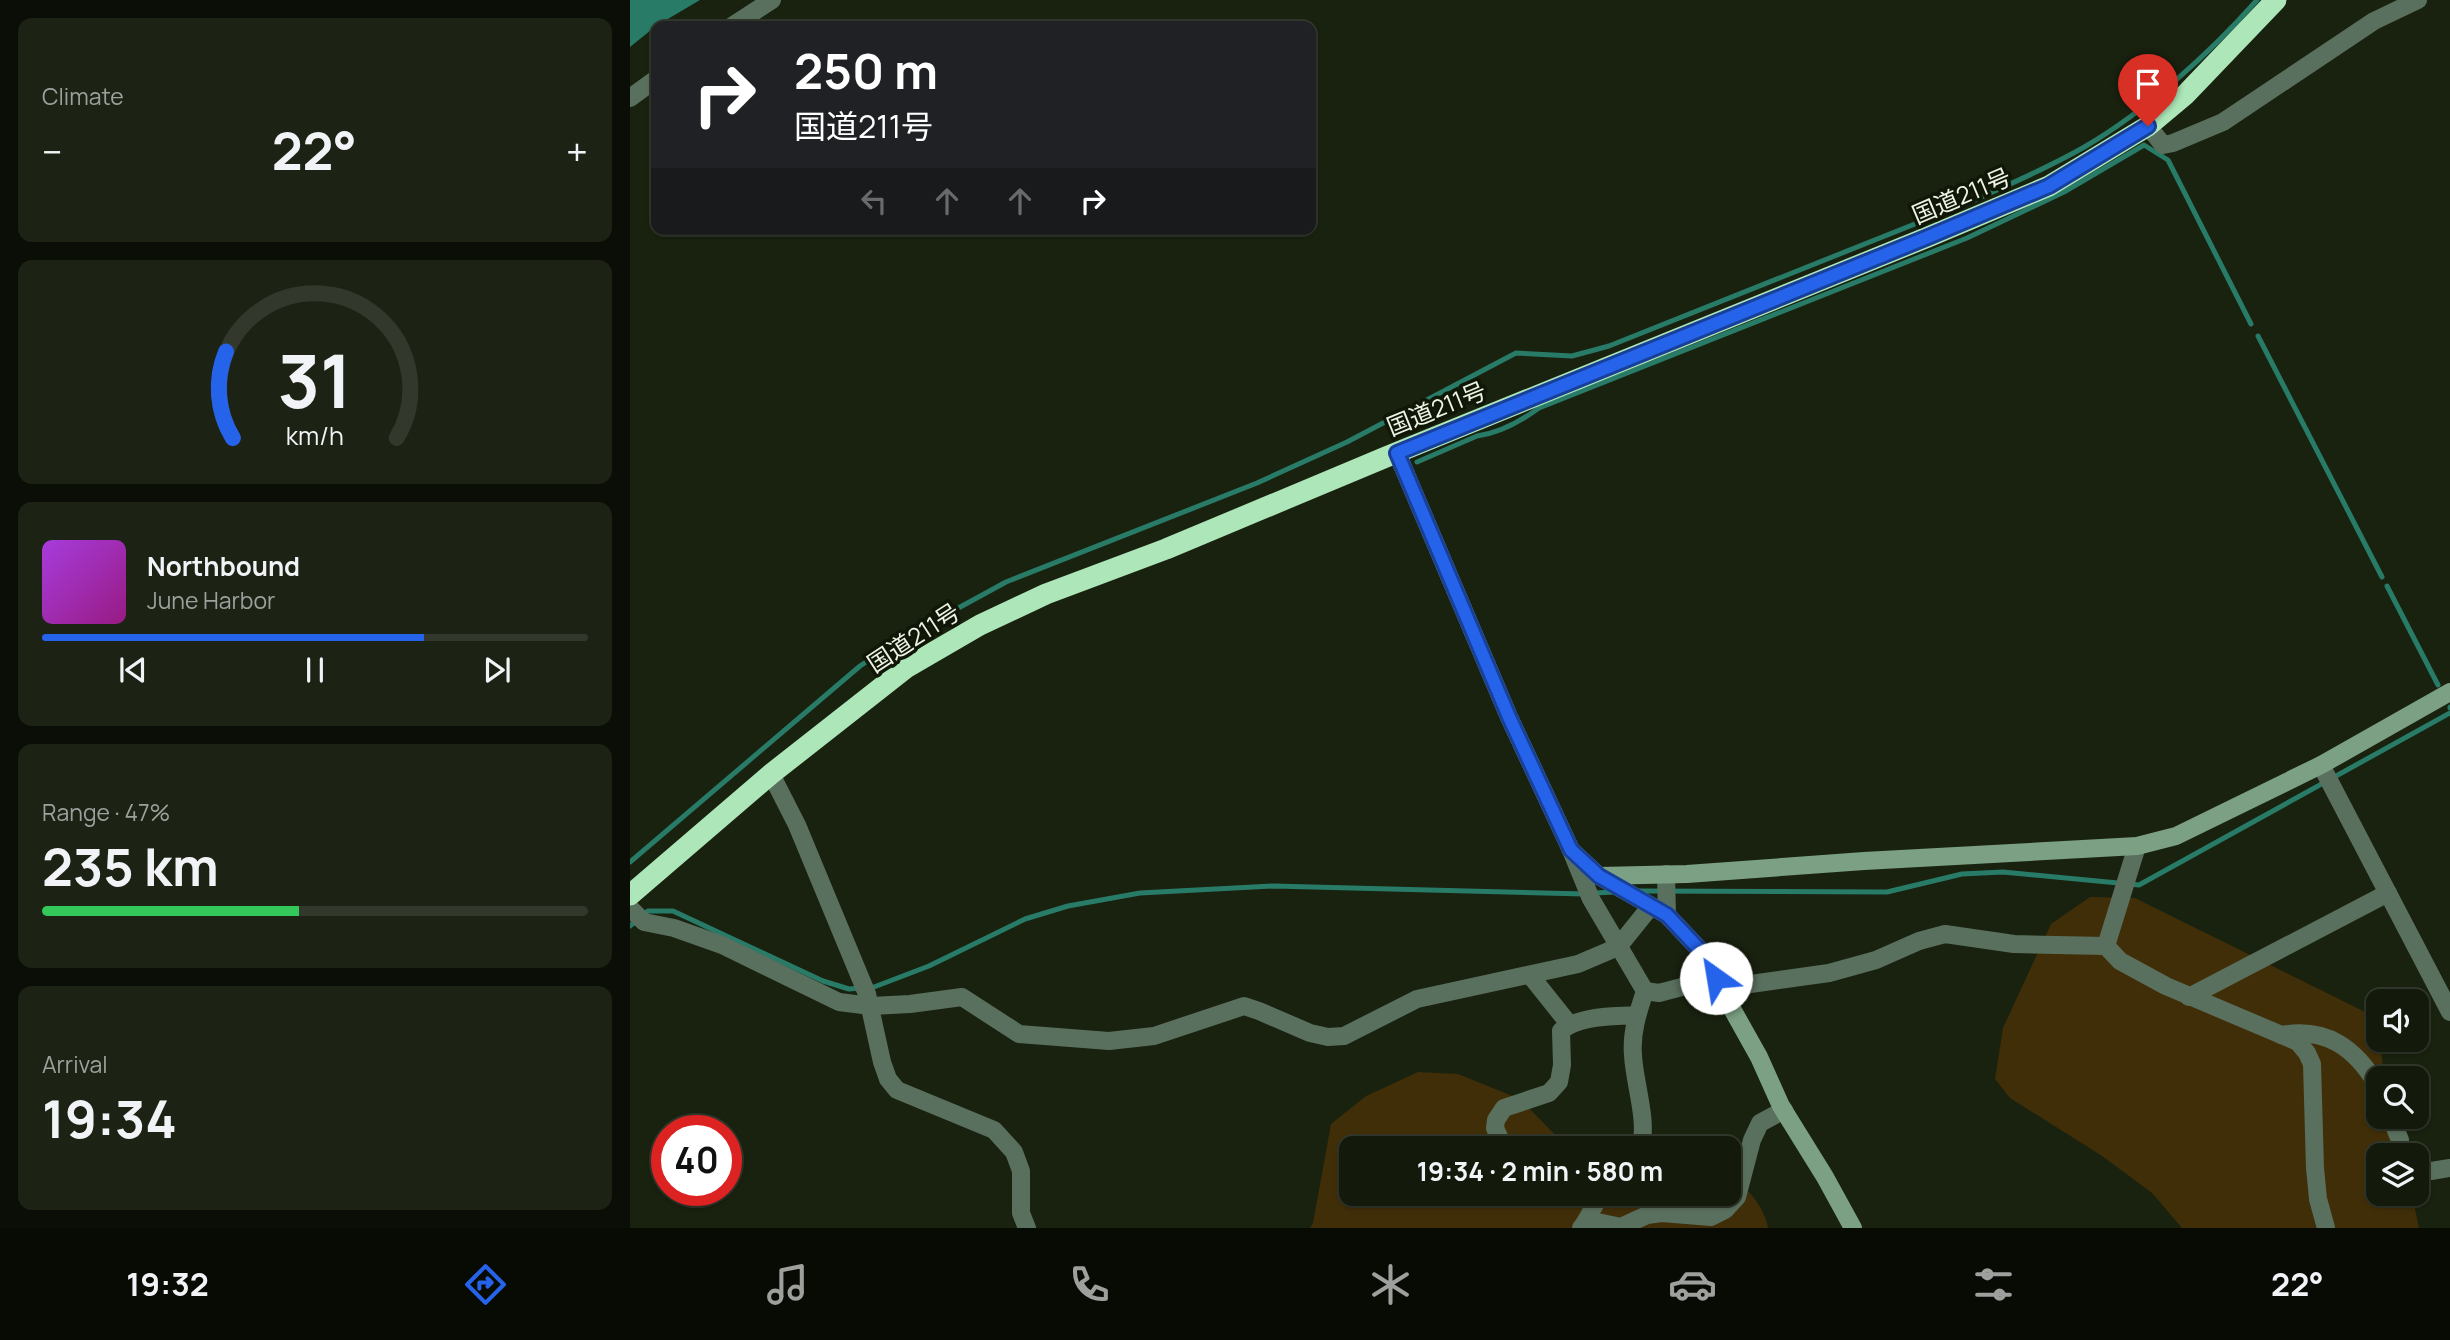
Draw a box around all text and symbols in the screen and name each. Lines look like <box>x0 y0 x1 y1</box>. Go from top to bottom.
text: 250 m <box>794 37 938 104</box>
icon: right <box>679 49 770 140</box>
pin <box>2118 54 2178 126</box>
icon: arrive <box>2129 65 2167 103</box>
text: Climate <box>42 80 124 112</box>
text: 国道211号 <box>794 104 933 148</box>
text: 22° <box>272 115 357 186</box>
text: − <box>42 125 63 177</box>
text: + <box>566 125 588 177</box>
street label: 国道211号 <box>1906 159 2016 231</box>
icon: left <box>855 182 893 220</box>
icon: ahead <box>928 182 966 220</box>
icon: ahead <box>1001 182 1039 220</box>
icon: right <box>1074 182 1112 220</box>
text: 31 <box>278 330 352 430</box>
street label: 国道211号 <box>1381 373 1491 443</box>
text: km/h <box>286 418 344 453</box>
text: Northbound <box>147 548 300 584</box>
text: June Harbor <box>147 584 275 616</box>
street label: 国道211号 <box>860 595 966 679</box>
icon: previous <box>114 651 152 689</box>
icon: pause <box>296 651 334 689</box>
icon: next <box>478 651 516 689</box>
text: Range · 47% <box>42 796 170 828</box>
text: 235 km <box>42 831 219 902</box>
position arrow <box>1679 941 1753 1015</box>
map controls <box>2366 989 2429 1206</box>
button: sound <box>2366 989 2429 1052</box>
text: Arrival <box>42 1048 108 1080</box>
button: search <box>2366 1066 2429 1129</box>
text: 19:34 <box>42 1083 177 1154</box>
speed limit sign: 40 <box>651 1115 742 1206</box>
button: layers <box>2366 1143 2429 1206</box>
text: 19:34 · 2 min · 580 m <box>1417 1153 1663 1189</box>
icon: directions <box>461 1260 510 1309</box>
icon: music <box>763 1260 812 1309</box>
icon: phone <box>1065 1260 1114 1309</box>
icon: climate <box>1366 1260 1415 1309</box>
icon: car <box>1668 1260 1717 1309</box>
icon: filters <box>1969 1260 2018 1309</box>
text: 19:32 <box>126 1262 209 1306</box>
text: 22° <box>2271 1262 2324 1306</box>

